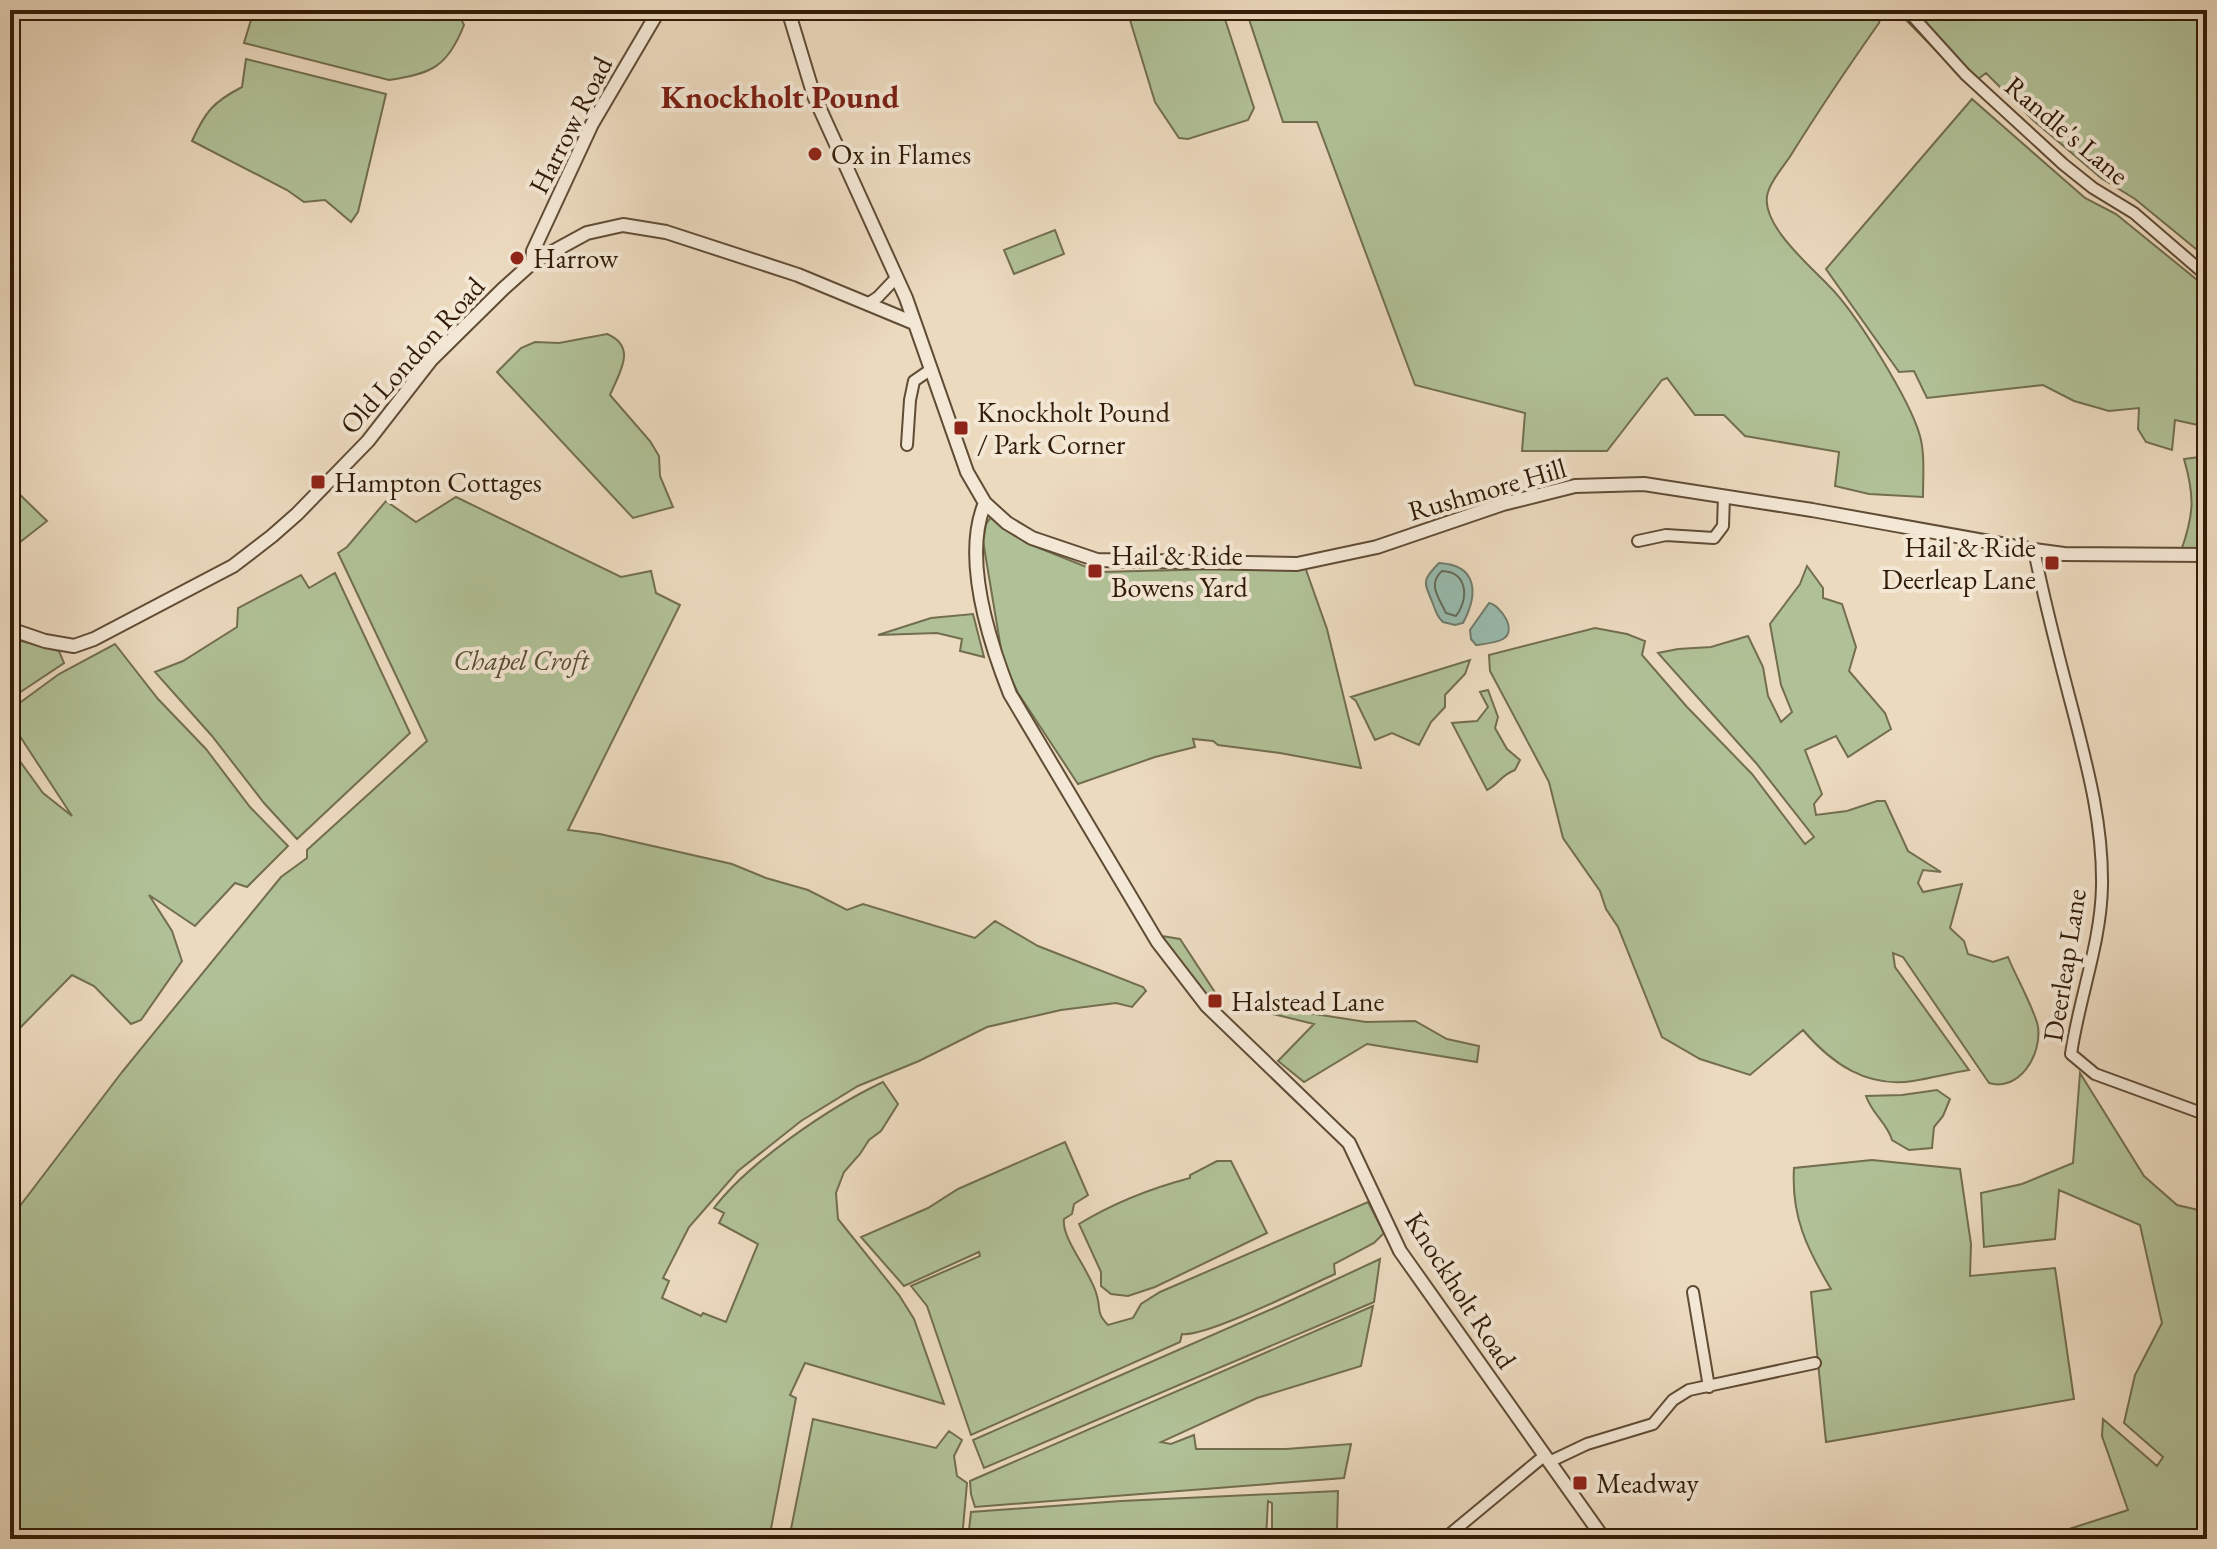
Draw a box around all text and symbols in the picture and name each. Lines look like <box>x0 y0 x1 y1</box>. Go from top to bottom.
street label: Harrow Road <box>520 50 620 200</box>
street label: Randle's Lane <box>1998 68 2137 192</box>
district label: Knockholt Pound <box>661 76 900 118</box>
place label: Ox in Flames <box>831 136 971 172</box>
marker: Ox in Flames <box>806 145 824 163</box>
place label: Harrow <box>533 240 619 276</box>
marker: Harrow <box>508 249 526 267</box>
street label: Old London Road <box>332 268 493 441</box>
place label: Knockholt Pound / Park Corner <box>977 394 1171 462</box>
marker: Knockholt Pound / Park Corner <box>952 419 970 437</box>
street label: Rushmore Hill <box>1404 449 1570 529</box>
place label: Hampton Cottages <box>334 464 542 500</box>
marker: Hampton Cottages <box>309 473 327 491</box>
place label: Hail & Ride Deerleap Lane <box>1882 529 2036 597</box>
place label: Hail & Ride Bowens Yard <box>1111 537 1249 605</box>
marker: Hail & Ride Deerleap Lane <box>2043 554 2061 572</box>
marker: Hail & Ride Bowens Yard <box>1086 562 1104 580</box>
park label: Chapel Croft <box>453 642 591 678</box>
street label: Deerleap Lane <box>2034 886 2094 1044</box>
place label: Halstead Lane <box>1231 983 1385 1019</box>
marker: Halstead Lane <box>1206 992 1224 1010</box>
street label: Knockholt Road <box>1397 1205 1526 1376</box>
place label: Meadway <box>1596 1465 1700 1501</box>
marker: Meadway <box>1571 1474 1589 1492</box>

